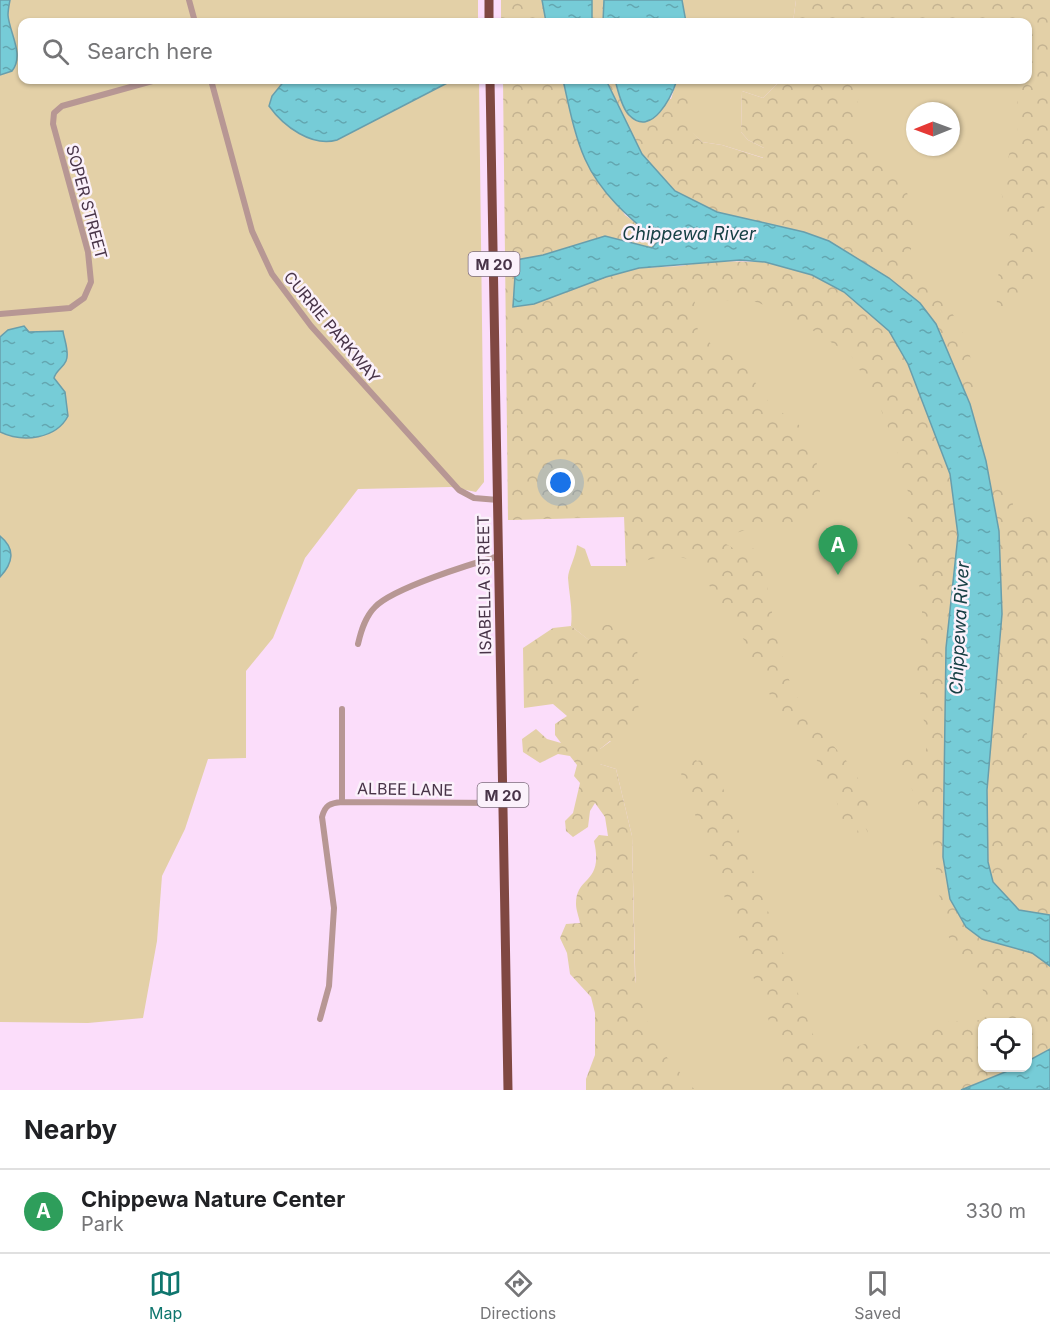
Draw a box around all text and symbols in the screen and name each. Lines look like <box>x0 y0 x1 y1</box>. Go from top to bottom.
search box <box>18 18 1032 84</box>
icon: search <box>39 35 72 68</box>
text: Search here <box>87 38 213 64</box>
north arrow <box>906 102 960 156</box>
street label: SOPER STREET <box>62 143 112 261</box>
water label: Chippewa River <box>622 223 757 244</box>
road number: M 20 <box>468 252 520 276</box>
street label: CURRIE PARKWAY <box>280 267 385 387</box>
your location <box>546 468 575 497</box>
street label: ISABELLA STREET <box>473 515 495 655</box>
pin: A <box>818 526 858 575</box>
water label: Chippewa River <box>945 560 973 695</box>
street label: ALBEE LANE <box>357 778 453 800</box>
road number: M 20 <box>478 783 528 807</box>
map controls <box>978 1018 1032 1072</box>
button: locate <box>978 1018 1032 1072</box>
text: Nearby <box>24 1114 117 1145</box>
text: Chippewa Nature Center <box>81 1186 345 1212</box>
text: A <box>36 1199 51 1223</box>
text: 330 m <box>966 1199 1026 1223</box>
text: Park <box>81 1212 124 1236</box>
tab: Map <box>149 1267 182 1323</box>
tab: Directions <box>480 1267 556 1323</box>
tab: Saved <box>854 1267 901 1323</box>

